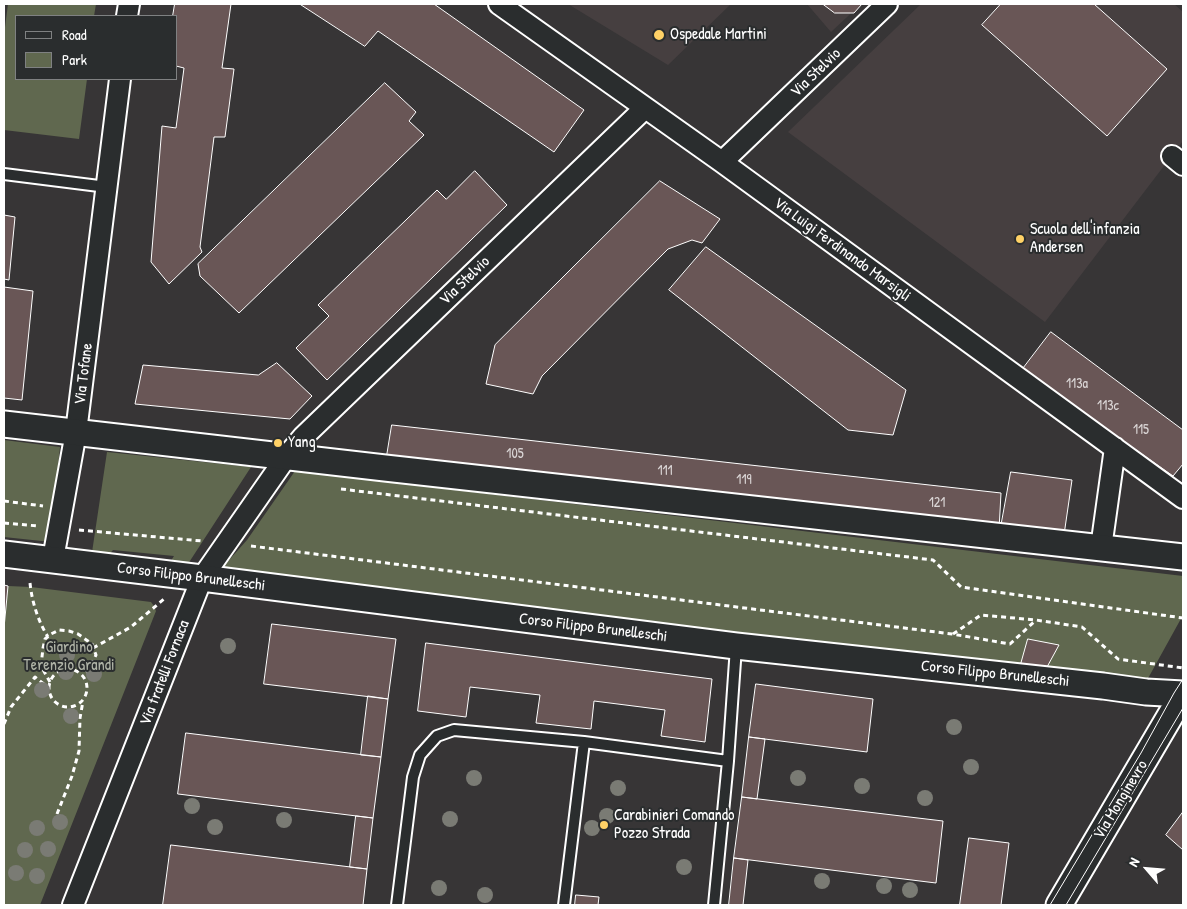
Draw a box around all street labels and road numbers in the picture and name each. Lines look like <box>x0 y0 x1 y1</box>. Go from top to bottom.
street label: Via Stelvio <box>787 44 845 102</box>
street label: Via Luigi Ferdinando Marsigli <box>770 194 914 306</box>
street label: Via Stelvio <box>436 252 494 310</box>
street label: Via Tofane <box>71 342 97 406</box>
street label: Corso Filippo Brunelleschi <box>116 558 266 596</box>
street label: Corso Filippo Brunelleschi <box>518 609 668 647</box>
street label: Via fratelli Fornaca <box>136 618 194 728</box>
street label: Corso Filippo Brunelleschi <box>920 657 1070 691</box>
street label: Via Monginevro <box>1090 757 1152 843</box>

